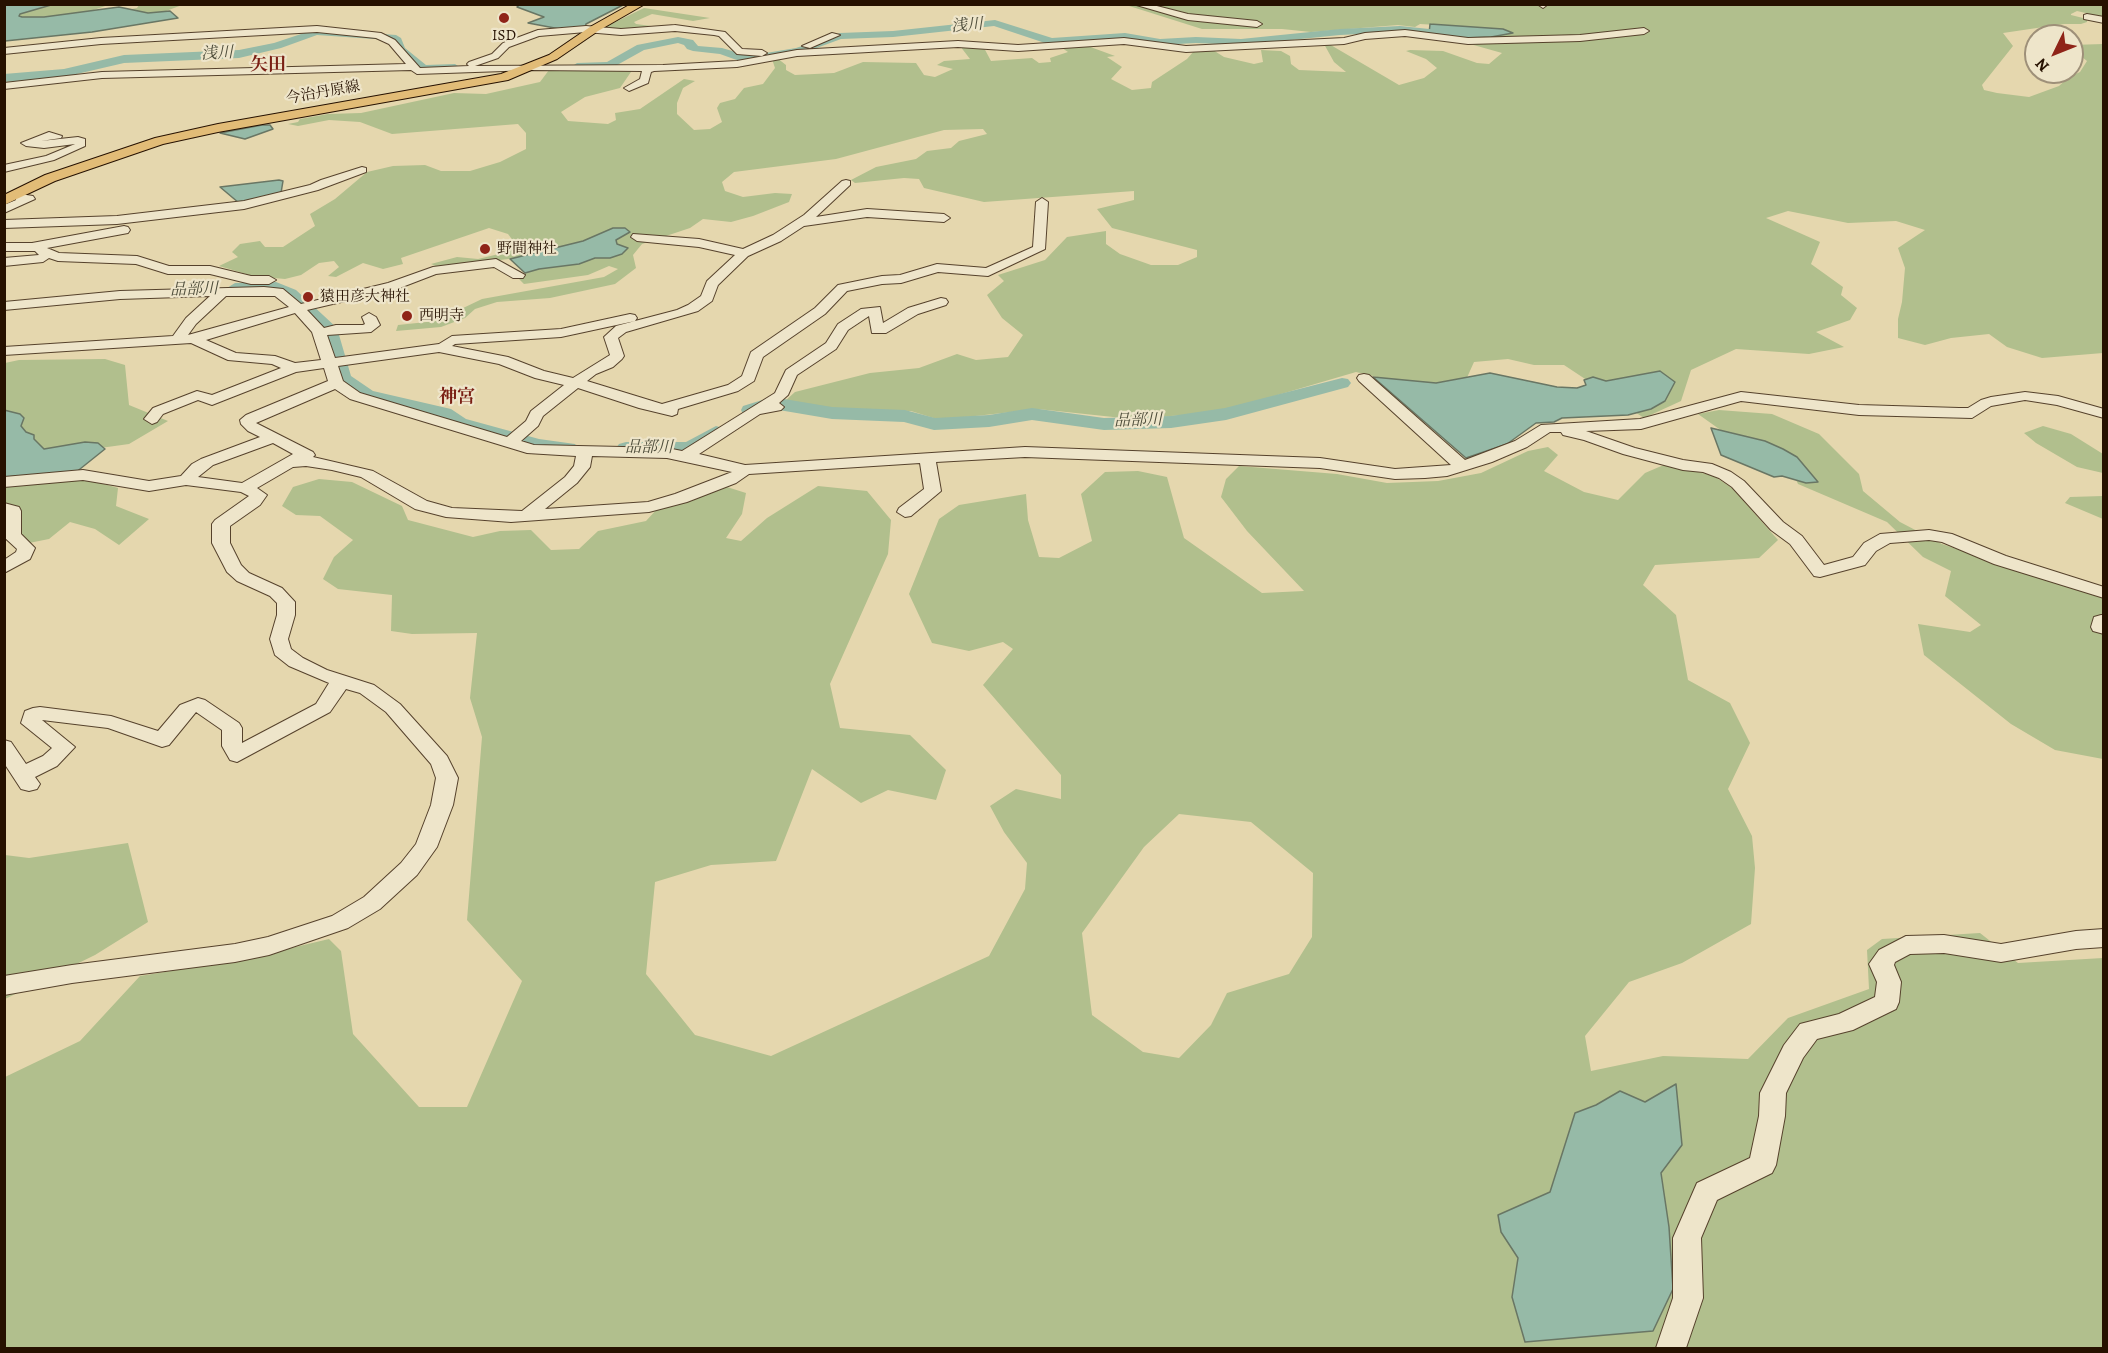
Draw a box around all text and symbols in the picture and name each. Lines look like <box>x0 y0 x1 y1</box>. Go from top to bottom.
marker: ISD <box>497 11 511 25</box>
water label: 浅川 <box>950 15 984 37</box>
north arrow <box>2024 24 2084 84</box>
place label: ISD <box>492 27 516 45</box>
water label: 浅川 <box>201 44 233 64</box>
text: N <box>2030 53 2054 77</box>
district label: 矢田 <box>250 55 286 77</box>
street label: 今治丹原線 <box>285 78 361 108</box>
place label: 野間神社 <box>497 240 557 258</box>
marker: 野間神社 <box>478 242 492 256</box>
water label: 品部川 <box>170 280 218 300</box>
place label: 猿田彦大神社 <box>320 288 410 306</box>
marker: 猿田彦大神社 <box>301 290 315 304</box>
place label: 西明寺 <box>419 307 464 325</box>
marker: 西明寺 <box>400 309 414 323</box>
district label: 神宮 <box>439 387 475 409</box>
water label: 品部川 <box>1114 411 1162 431</box>
water label: 品部川 <box>625 438 673 458</box>

